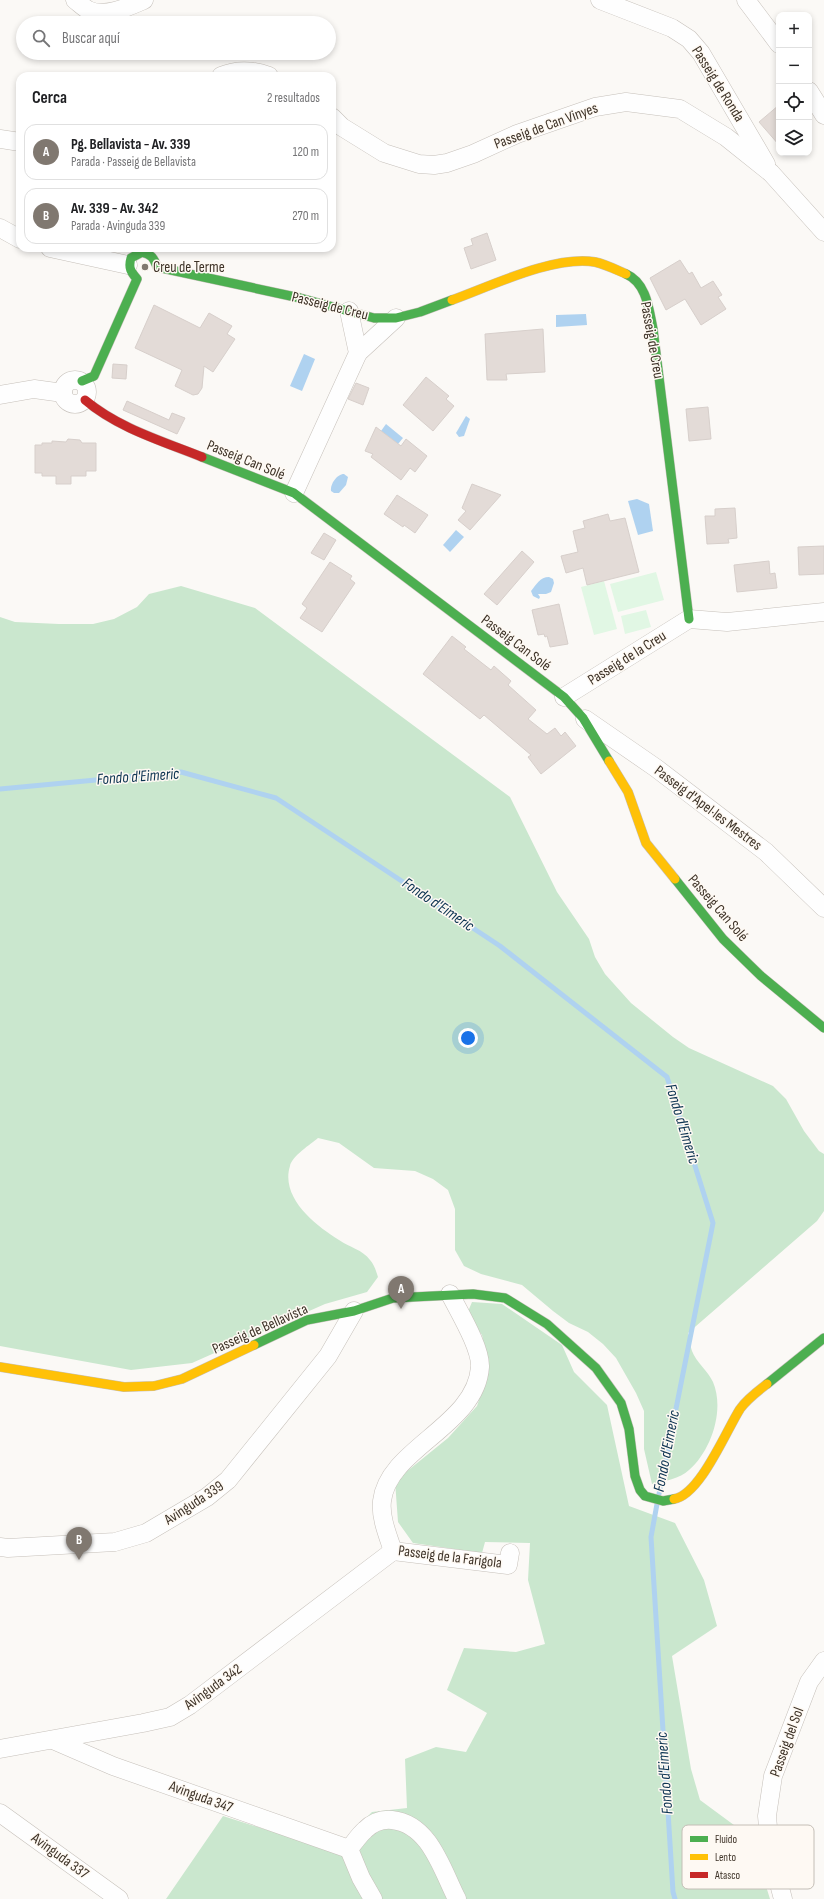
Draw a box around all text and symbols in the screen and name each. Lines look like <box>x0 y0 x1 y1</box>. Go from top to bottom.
map controls <box>776 12 812 156</box>
button: + <box>776 12 812 48</box>
search box <box>16 16 336 60</box>
icon: search <box>30 27 52 49</box>
text: Buscar aquí <box>62 29 120 48</box>
street label: Passeig de Ronda <box>687 43 749 126</box>
button: − <box>776 48 812 84</box>
button: locate <box>776 84 812 120</box>
text: Cerca <box>32 88 67 108</box>
text: 2 resultados <box>267 90 320 106</box>
street label: Passeig de Can Vinyes <box>492 98 600 154</box>
button: layers <box>776 120 812 156</box>
text: Pg. Bellavista - Av. 339 <box>71 135 190 154</box>
text: A <box>43 144 49 160</box>
text: 120 m <box>293 144 319 160</box>
text: Parada · Passeig de Bellavista <box>71 154 196 170</box>
text: Av. 339 - Av. 342 <box>71 199 158 218</box>
text: B <box>43 208 49 224</box>
text: 270 m <box>292 208 319 224</box>
text: Parada · Avinguda 339 <box>71 218 165 234</box>
place label: Creu de Terme <box>153 258 225 277</box>
marker: Creu de Terme <box>140 262 150 272</box>
street label: Passeig de Creu <box>290 287 370 325</box>
street label: Passeig de Creu <box>636 300 668 380</box>
street label: Passeig Can Solé <box>204 436 288 484</box>
street label: Passeig Can Solé <box>477 611 555 675</box>
street label: Passeig de la Creu <box>584 626 670 690</box>
street label: Passeig d'Apel·les Mestres <box>650 761 766 855</box>
water label: Fondo d'Eimeric <box>96 765 181 789</box>
street label: Passeig Can Solé <box>684 871 752 945</box>
water label: Fondo d'Eimeric <box>398 874 478 936</box>
your location <box>458 1028 478 1048</box>
water label: Fondo d'Eimeric <box>661 1082 703 1167</box>
pin: A <box>388 1276 414 1309</box>
street label: Passeig de Bellavista <box>209 1299 311 1359</box>
water label: Fondo d'Eimeric <box>650 1408 684 1493</box>
street label: Avinguda 339 <box>160 1477 227 1530</box>
pin: B <box>66 1527 92 1560</box>
street label: Passeig de la Farigola <box>397 1541 503 1573</box>
street label: Avinguda 342 <box>180 1660 246 1715</box>
street label: Passeig del Sol <box>766 1705 808 1779</box>
water label: Fondo d'Eimeric <box>653 1730 677 1815</box>
street label: Avinguda 347 <box>166 1776 235 1817</box>
legend <box>682 1825 814 1889</box>
street label: Avinguda 337 <box>27 1828 92 1883</box>
text: Fluido <box>715 1833 737 1846</box>
text: Lento <box>715 1851 736 1864</box>
text: Atasco <box>714 1869 741 1882</box>

